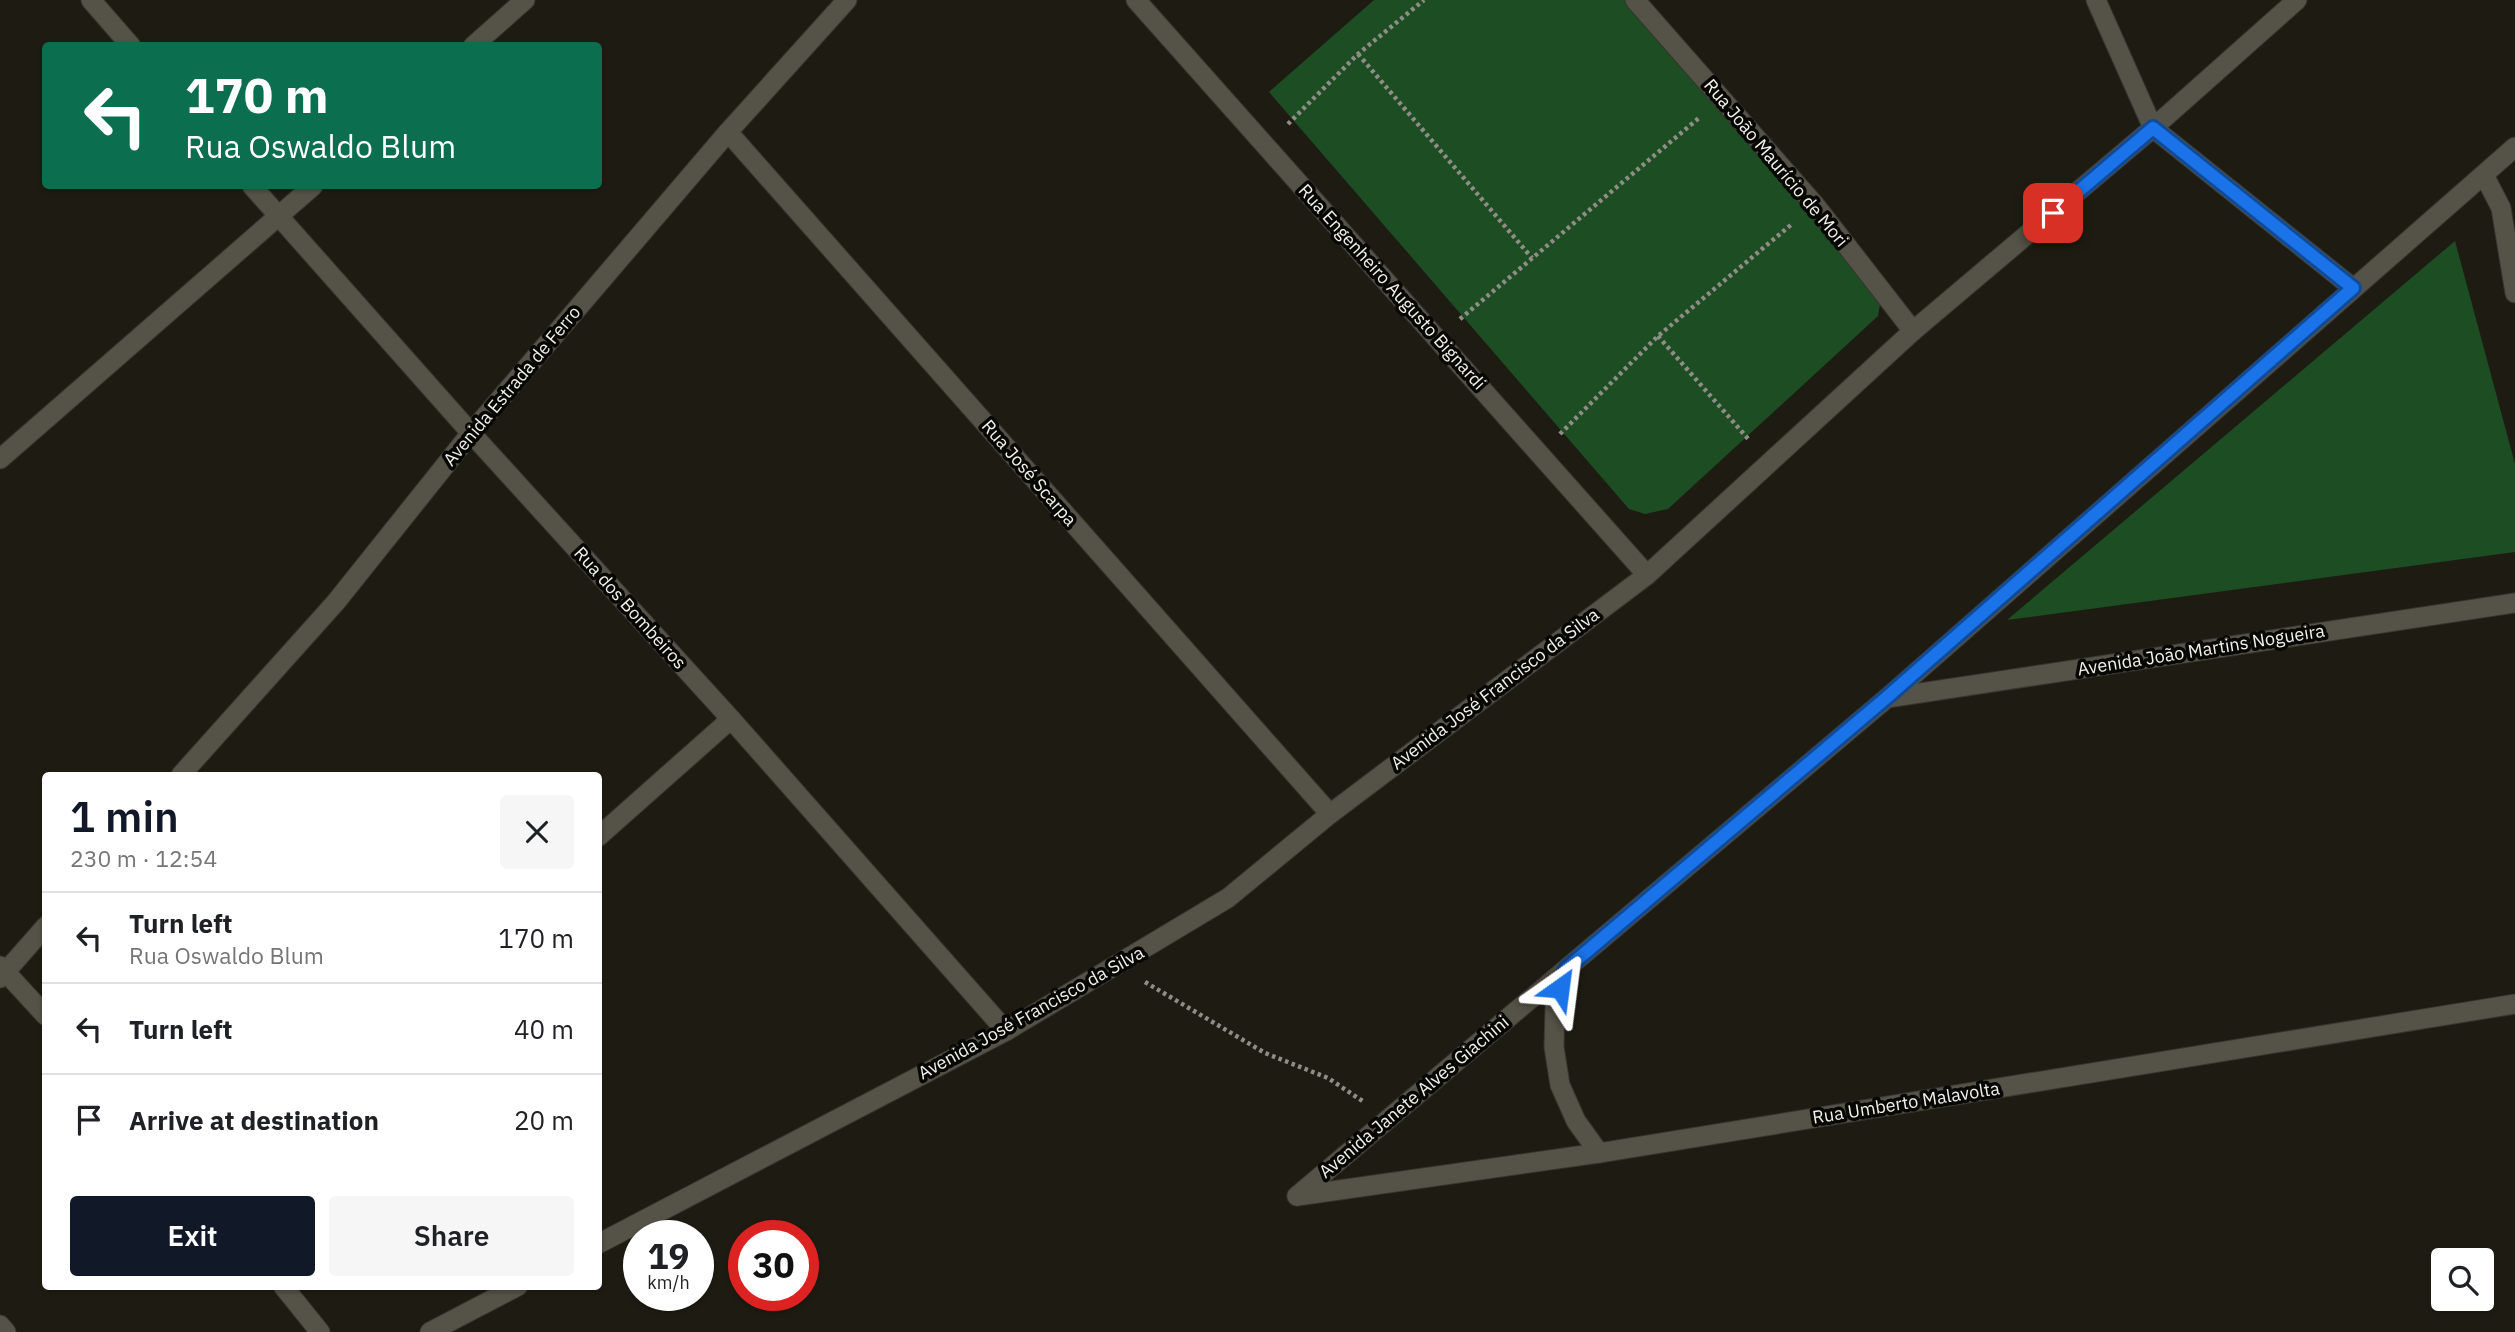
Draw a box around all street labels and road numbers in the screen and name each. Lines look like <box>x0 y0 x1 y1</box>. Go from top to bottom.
street label: Rua João Maurício de Mori <box>1699 74 1854 252</box>
street label: Rua Engenheiro Augusto Bignardi <box>1294 179 1491 394</box>
street label: Avenida Estrada de Ferro <box>438 301 585 470</box>
street label: Rua José Scarpa <box>977 415 1082 531</box>
street label: Rua dos Bombeiros <box>569 542 691 674</box>
street label: Avenida José Francisco da Silva <box>1386 602 1604 774</box>
street label: Avenida João Martins Nogueira <box>2076 619 2327 680</box>
street label: Avenida José Francisco da Silva <box>914 941 1148 1084</box>
street label: Avenida Janete Alves Giachini <box>1314 1010 1513 1183</box>
street label: Rua Umberto Malavolta <box>1811 1076 2002 1129</box>

